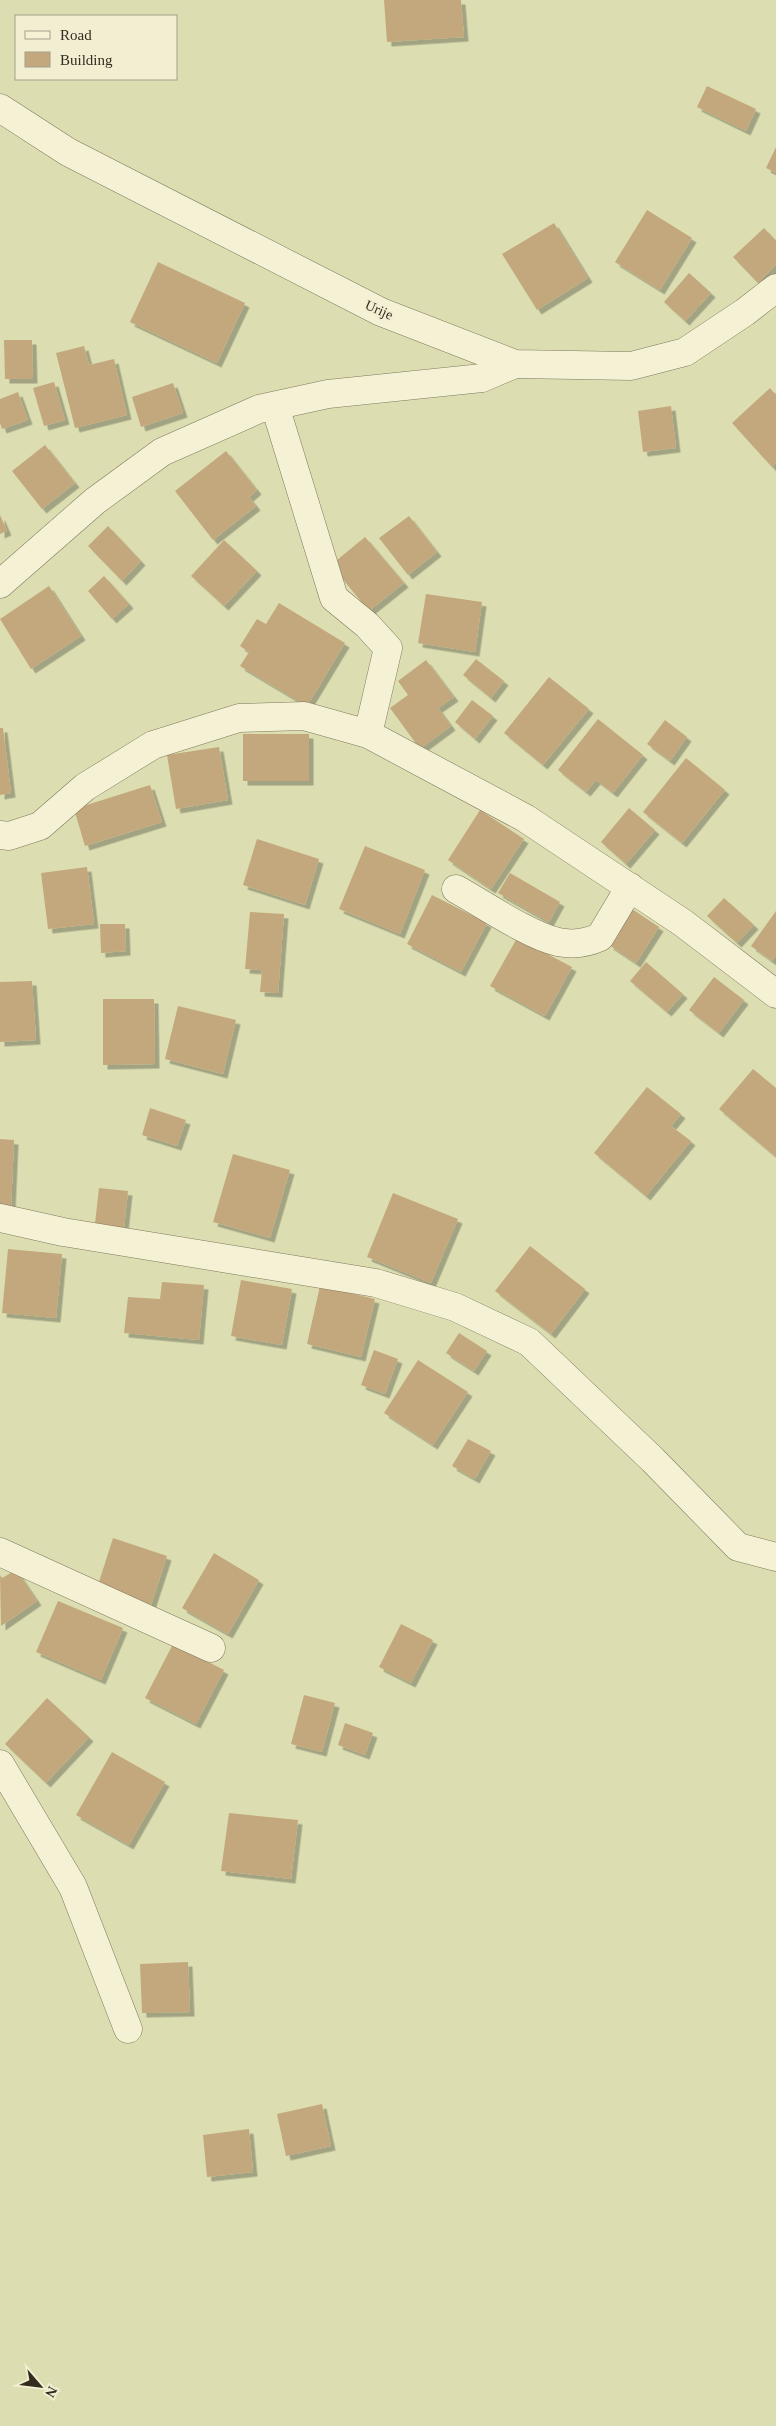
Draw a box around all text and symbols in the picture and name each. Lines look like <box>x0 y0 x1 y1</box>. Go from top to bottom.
legend <box>15 15 178 80</box>
text: Road <box>60 27 92 43</box>
text: Building <box>60 52 113 68</box>
street label: Urije <box>363 297 395 323</box>
north arrow <box>15 2361 65 2411</box>
text: N <box>42 2384 60 2400</box>

